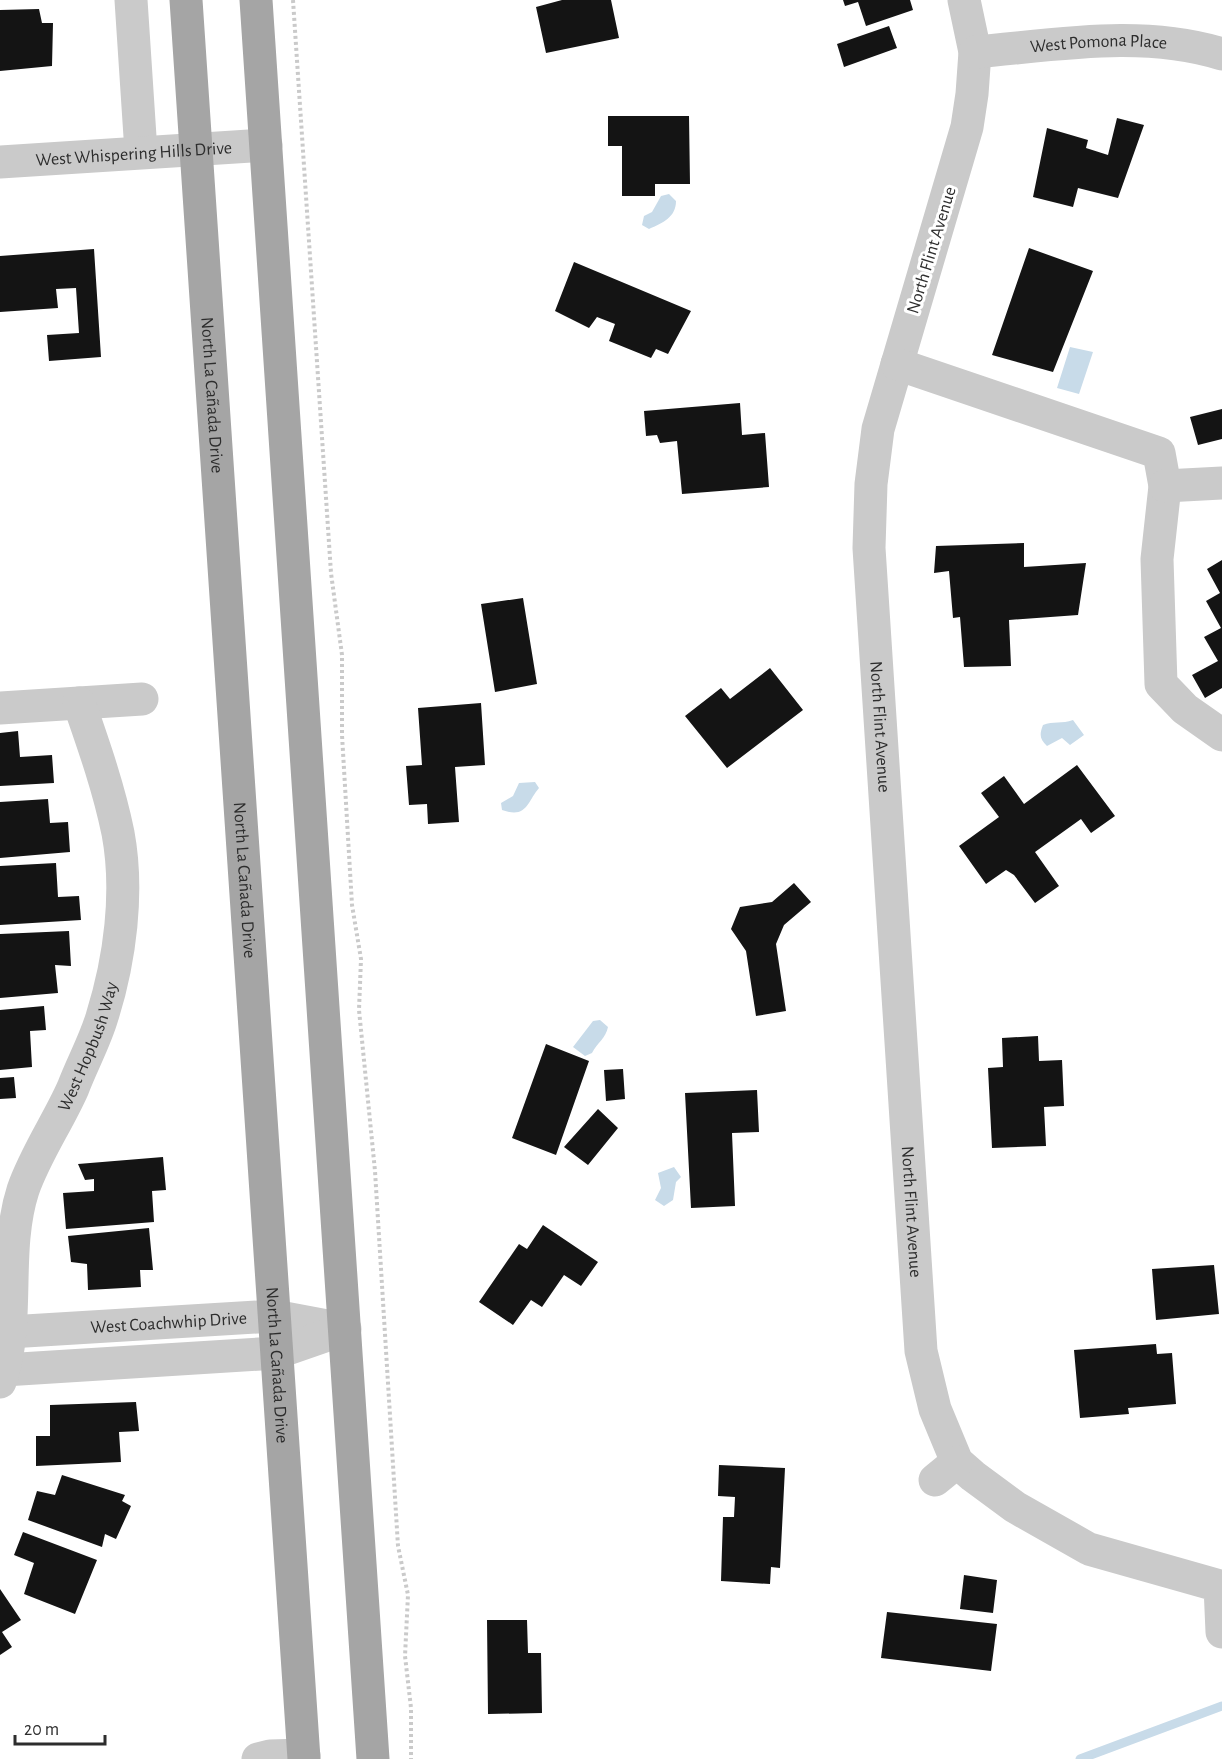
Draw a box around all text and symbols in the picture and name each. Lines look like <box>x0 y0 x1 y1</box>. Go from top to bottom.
street label: West Pomona Place <box>1029 32 1168 56</box>
street label: West Whispering Hills Drive <box>35 139 233 170</box>
street label: North Flint Avenue <box>904 185 960 316</box>
street label: North La Cañada Drive <box>197 316 226 474</box>
street label: North Flint Avenue <box>866 660 893 793</box>
street label: North La Cañada Drive <box>230 801 258 959</box>
street label: West Hopbush Way <box>55 980 121 1114</box>
street label: North Flint Avenue <box>898 1145 924 1278</box>
street label: North La Cañada Drive <box>262 1286 291 1444</box>
street label: West Coachwhip Drive <box>90 1310 248 1337</box>
scale bar <box>15 1708 105 1746</box>
text: 20 m <box>24 1721 59 1739</box>

